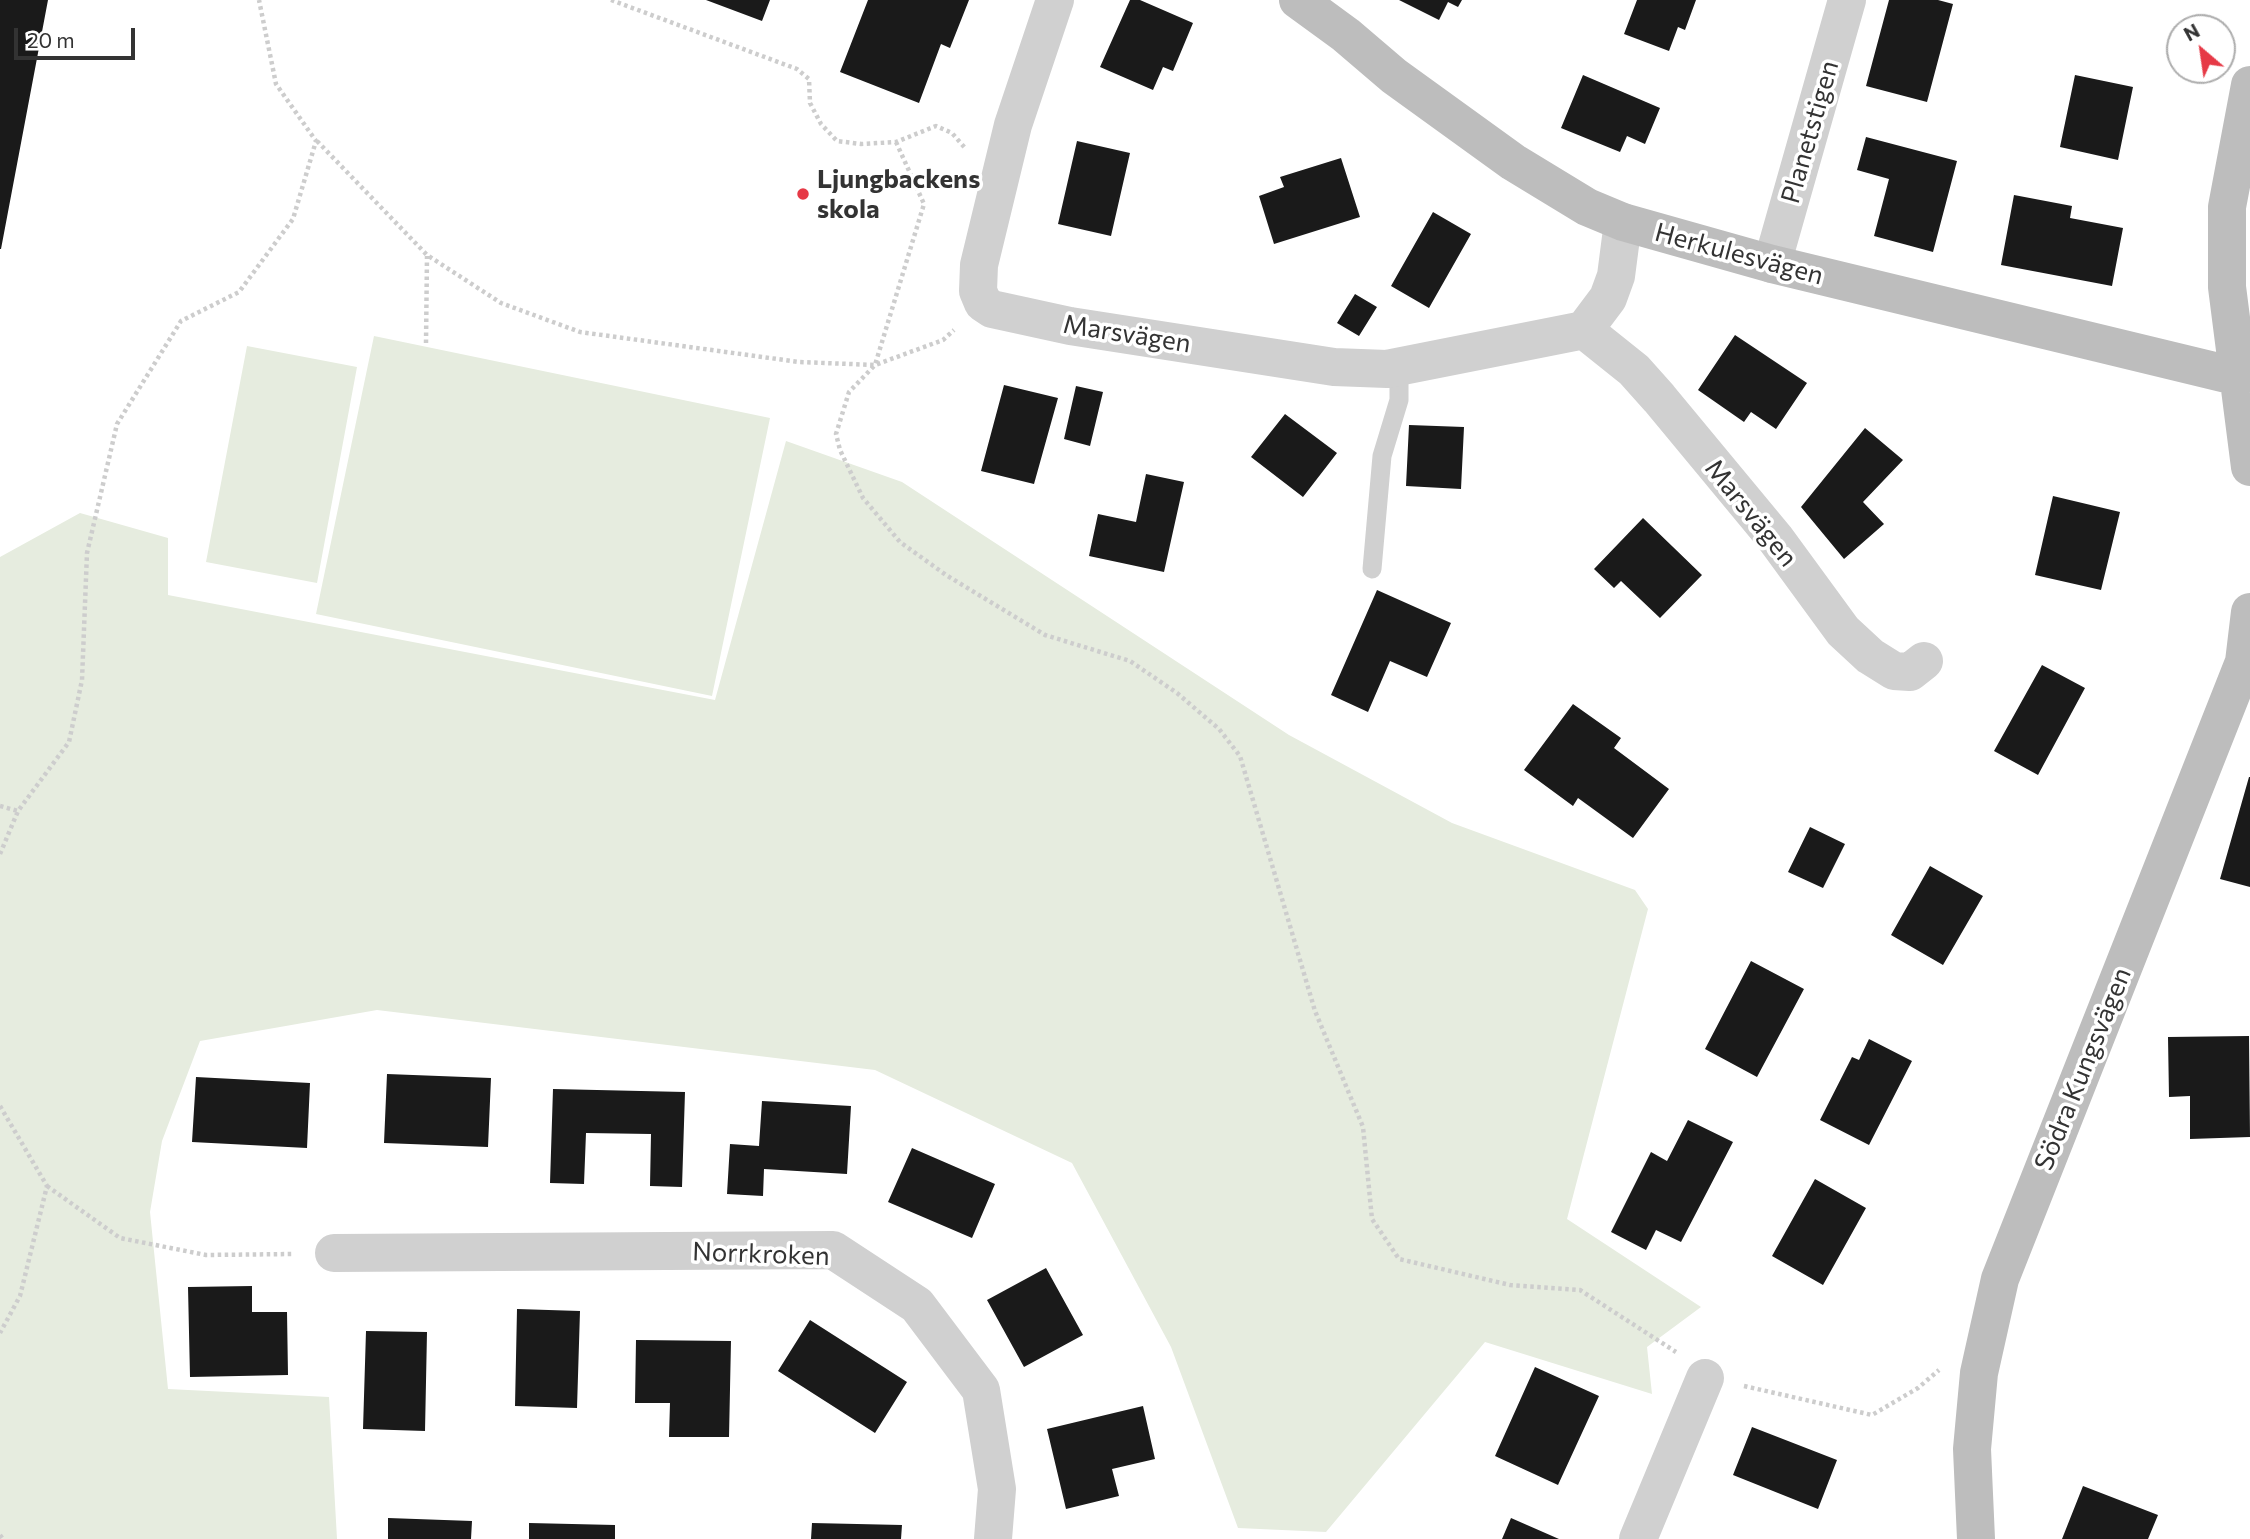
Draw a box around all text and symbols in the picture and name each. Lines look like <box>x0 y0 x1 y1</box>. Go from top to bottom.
scale bar <box>18 14 138 58</box>
north arrow <box>2166 14 2236 84</box>
text: N <box>2180 18 2203 45</box>
text: 20 m <box>27 27 75 52</box>
street label: Planetstigen <box>1775 57 1845 207</box>
place label: Ljungbackens skola <box>817 163 980 224</box>
marker: Ljungbackens skola <box>795 186 811 202</box>
street label: Herkulesvägen <box>1651 217 1827 291</box>
street label: Marsvägen <box>1061 309 1193 359</box>
street label: Marsvägen <box>1698 453 1804 573</box>
street label: Södra Kungsvägen <box>2028 963 2138 1175</box>
street label: Norrkroken <box>692 1236 830 1272</box>

